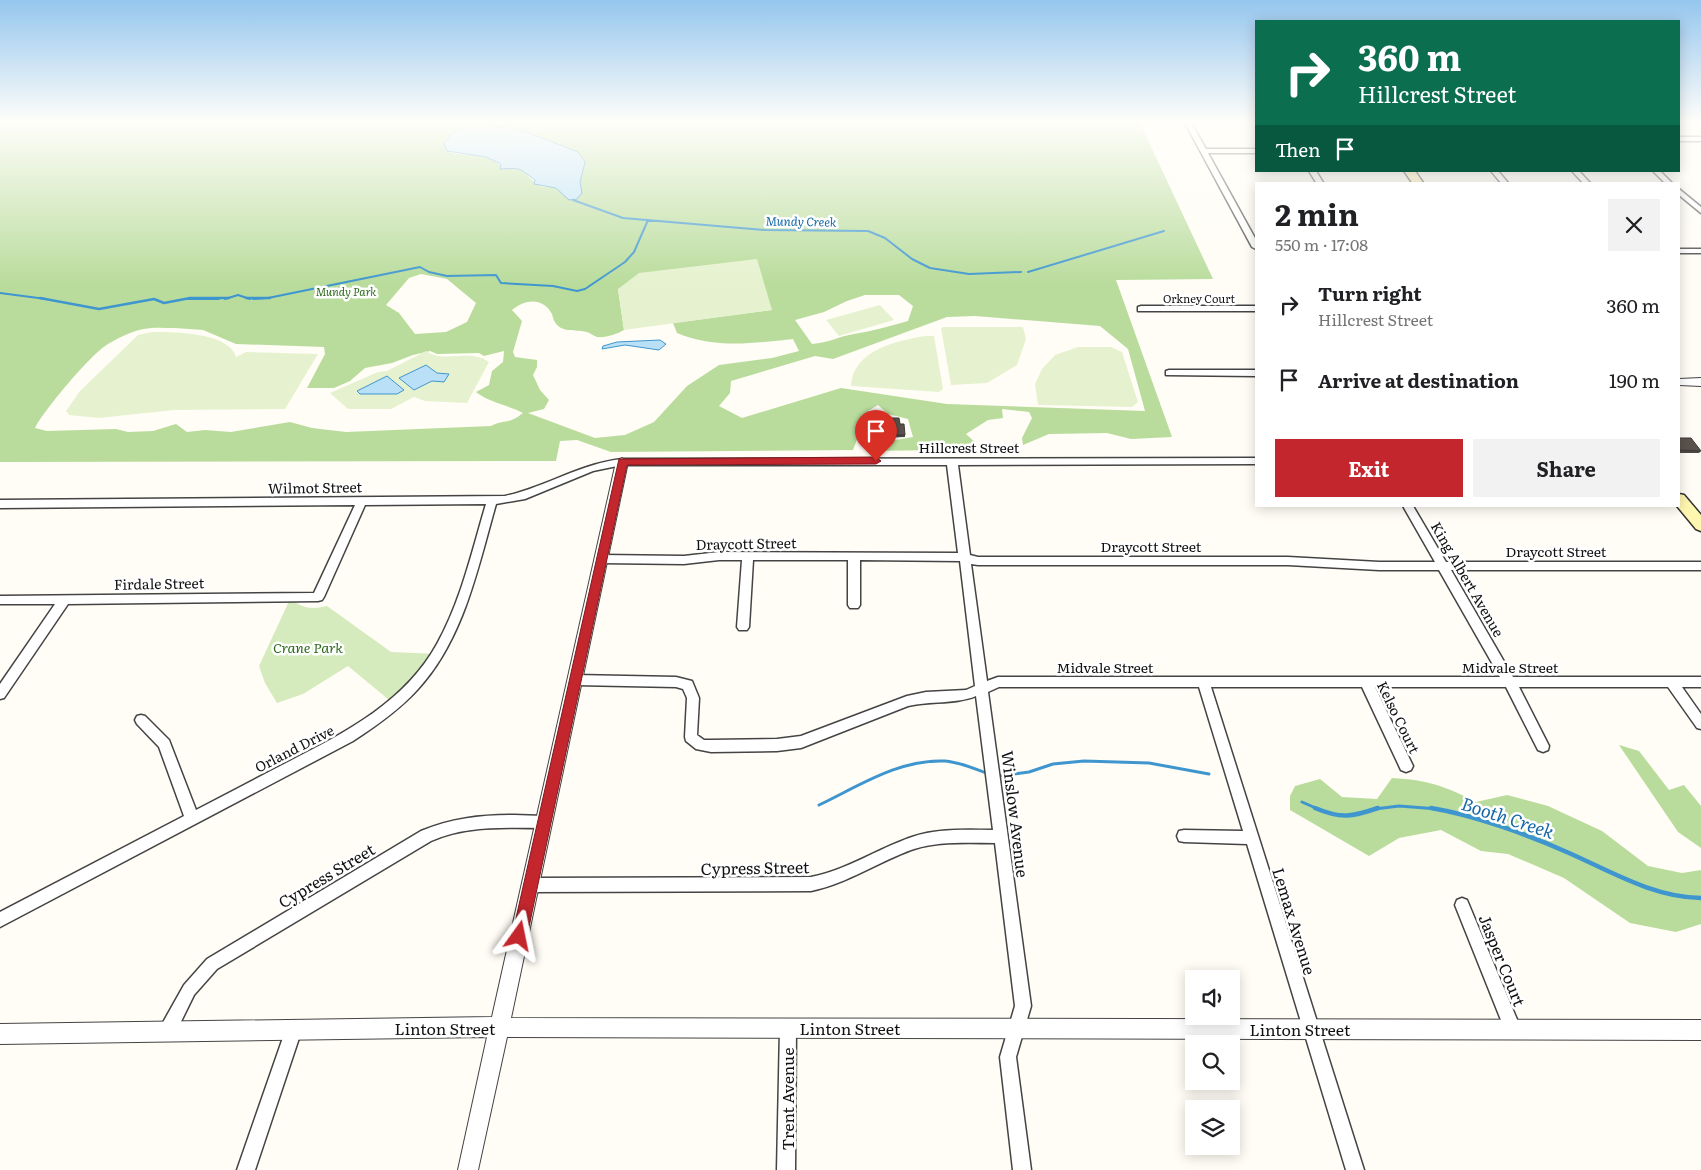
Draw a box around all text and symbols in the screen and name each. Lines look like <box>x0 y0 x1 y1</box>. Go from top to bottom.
text: 360 m <box>1358 30 1461 82</box>
icon: right <box>1275 40 1340 105</box>
text: Hillcrest Street <box>1358 77 1517 110</box>
text: Then <box>1275 135 1321 163</box>
icon: arrive <box>1331 135 1359 163</box>
text: 2 min <box>1275 191 1359 235</box>
button: close <box>1608 199 1660 251</box>
water label: Mundy Creek <box>765 211 837 231</box>
text: 550 m · 17:08 <box>1275 232 1368 256</box>
text: Turn right <box>1318 279 1422 307</box>
park label: Mundy Park <box>316 283 376 299</box>
street label: Orkney Court <box>1163 290 1236 306</box>
icon: right <box>1275 291 1303 319</box>
text: 360 m <box>1606 291 1660 319</box>
text: Hillcrest Street <box>1318 307 1433 331</box>
icon: arrive <box>1275 366 1303 394</box>
text: Arrive at destination <box>1318 366 1519 394</box>
text: 190 m <box>1609 366 1660 394</box>
pin <box>855 410 897 461</box>
icon: arrive <box>862 417 890 445</box>
street label: Hillcrest Street <box>919 437 1020 457</box>
button: Exit <box>1275 439 1463 497</box>
button: Share <box>1473 439 1660 497</box>
street label: Wilmot Street <box>268 476 363 498</box>
street label: King Albert Avenue <box>1427 518 1509 640</box>
street label: Draycott Street <box>695 532 797 554</box>
street label: Draycott Street <box>1101 536 1202 556</box>
street label: Draycott Street <box>1506 541 1607 561</box>
street label: Firdale Street <box>114 572 205 594</box>
park label: Crane Park <box>273 637 343 657</box>
street label: Midvale Street <box>1057 657 1154 677</box>
street label: Midvale Street <box>1462 657 1559 677</box>
street label: Kelso Court <box>1373 677 1425 757</box>
street label: Orland Drive <box>251 719 337 777</box>
street label: Winslow Avenue <box>996 749 1036 879</box>
water label: Booth Creek <box>1458 789 1558 845</box>
street label: Cypress Street <box>273 836 379 913</box>
street label: Cypress Street <box>700 854 810 880</box>
street label: Lemax Avenue <box>1267 864 1323 978</box>
position arrow <box>492 909 544 961</box>
street label: Jasper Court <box>1474 910 1533 1010</box>
map controls <box>1185 970 1240 1155</box>
button: sound <box>1185 970 1240 1025</box>
street label: Linton Street <box>395 1016 496 1040</box>
street label: Linton Street <box>800 1016 901 1040</box>
street label: Linton Street <box>1250 1017 1351 1041</box>
button: search <box>1185 1035 1240 1090</box>
street label: Trent Avenue <box>775 1048 799 1150</box>
button: layers <box>1185 1100 1240 1155</box>

